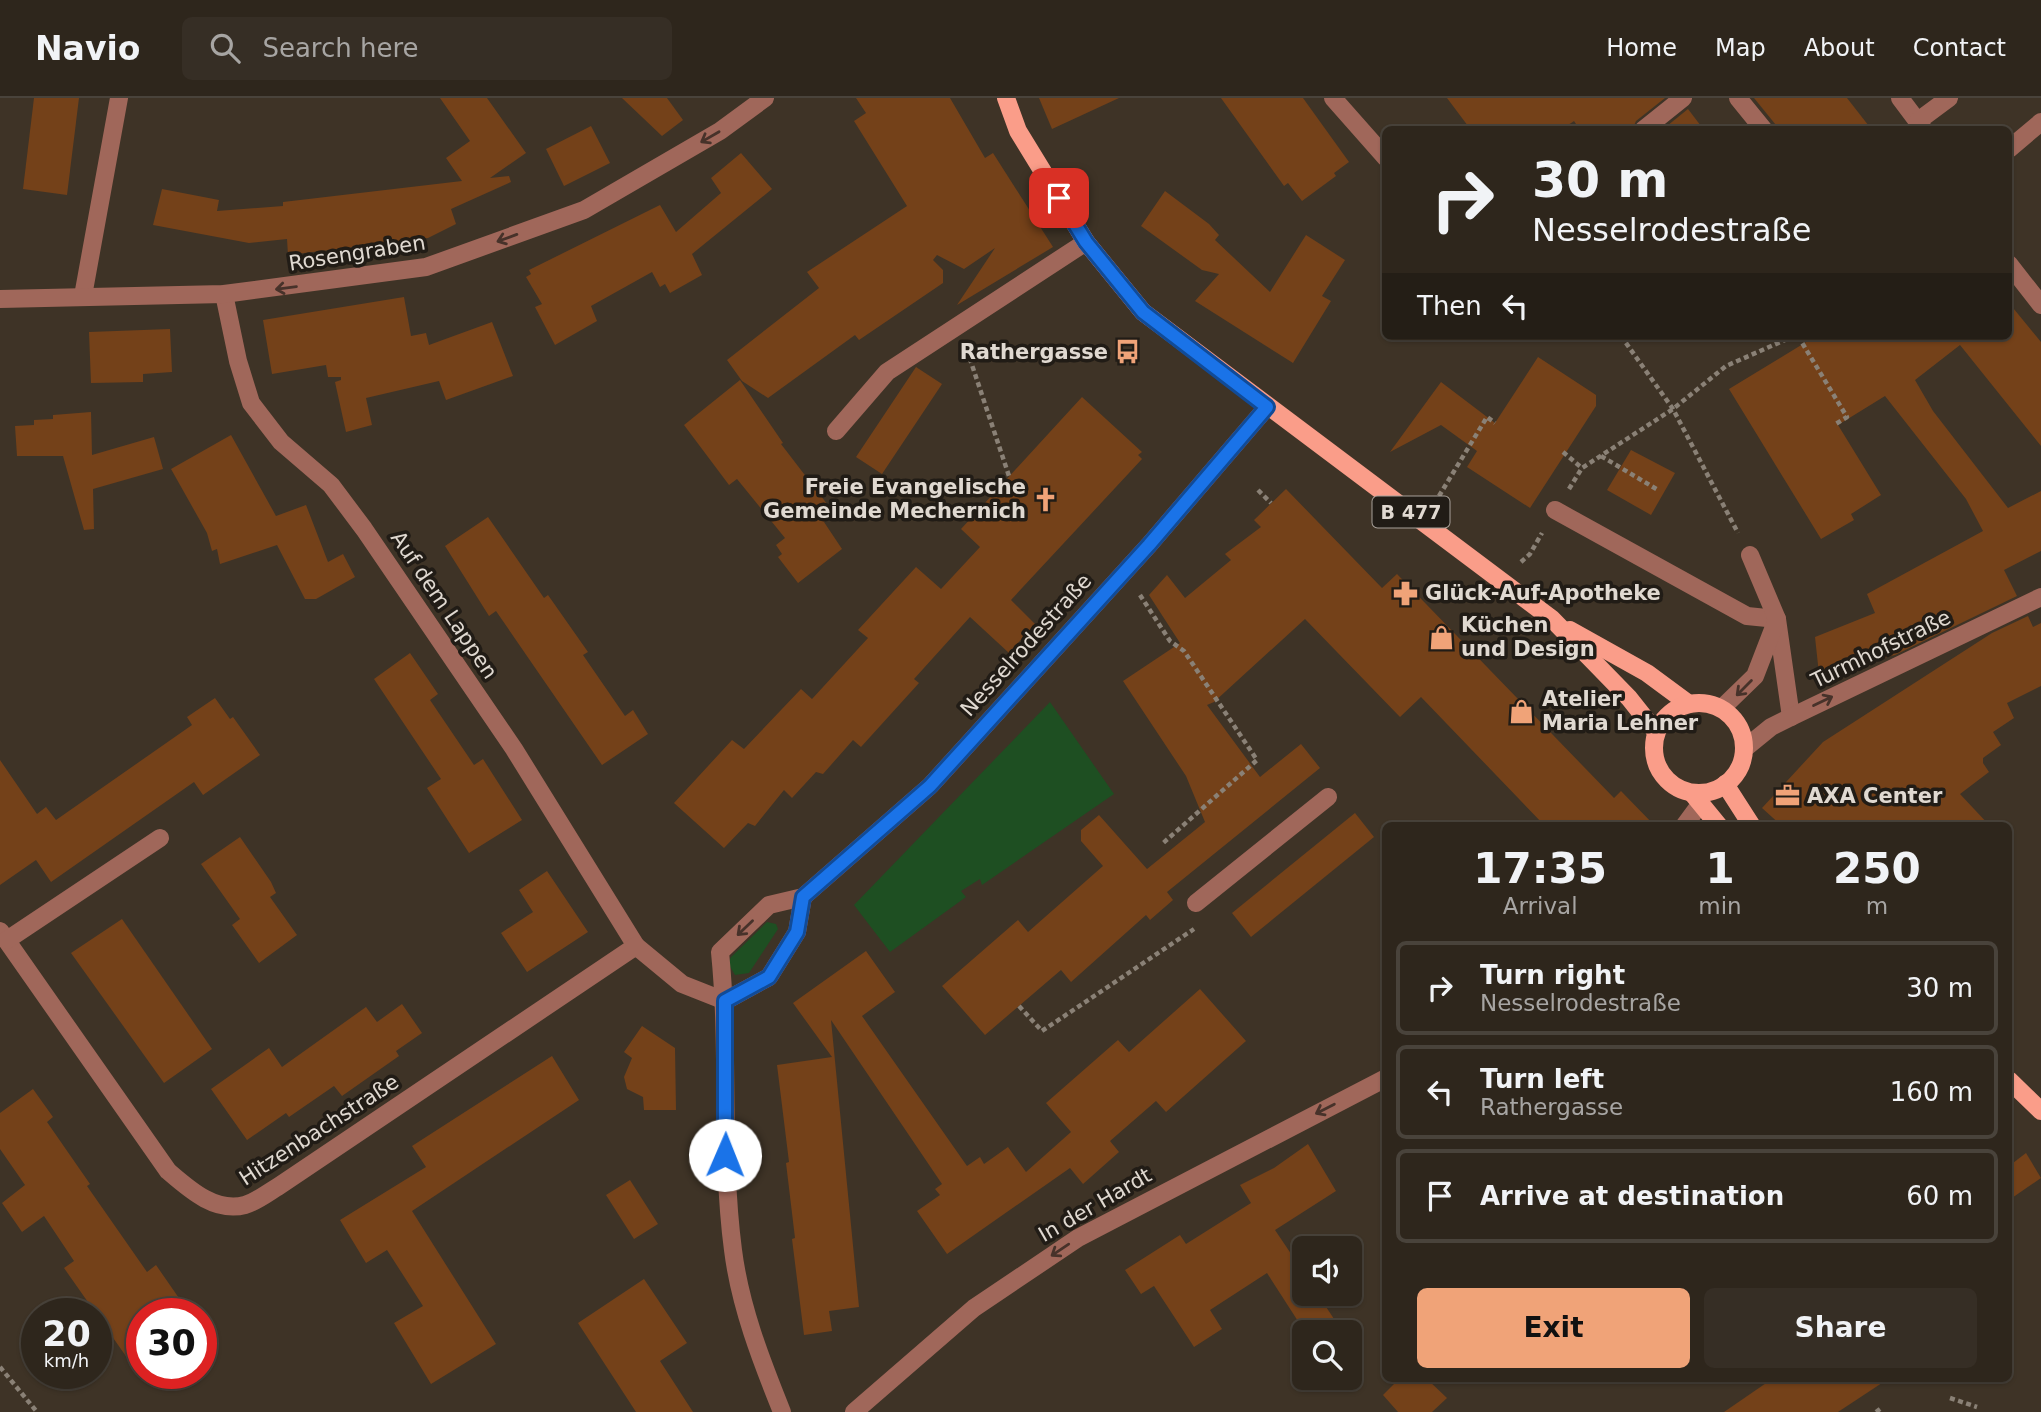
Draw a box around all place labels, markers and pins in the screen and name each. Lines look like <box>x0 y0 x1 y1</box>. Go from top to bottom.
pin <box>1029 168 1089 228</box>
bus stop icon: Rathergasse <box>1114 338 1142 366</box>
place label: Rathergasse <box>960 340 1108 364</box>
place label: Freie Evangelische Gemeinde Mechernich <box>763 475 1026 523</box>
church icon: Freie Evangelische Gemeinde Mechernich <box>1032 485 1060 513</box>
pharmacy icon: Glück-Auf-Apotheke <box>1391 579 1419 607</box>
place label: Glück-Auf-Apotheke <box>1425 581 1661 605</box>
place label: Küchen und Design <box>1461 613 1595 661</box>
shop icon: Küchen und Design <box>1427 623 1455 651</box>
place label: Atelier Maria Lehner <box>1542 687 1699 735</box>
shop icon: Atelier Maria Lehner <box>1508 697 1536 725</box>
office icon: AXA Center <box>1773 782 1801 810</box>
place label: AXA Center <box>1807 784 1943 808</box>

